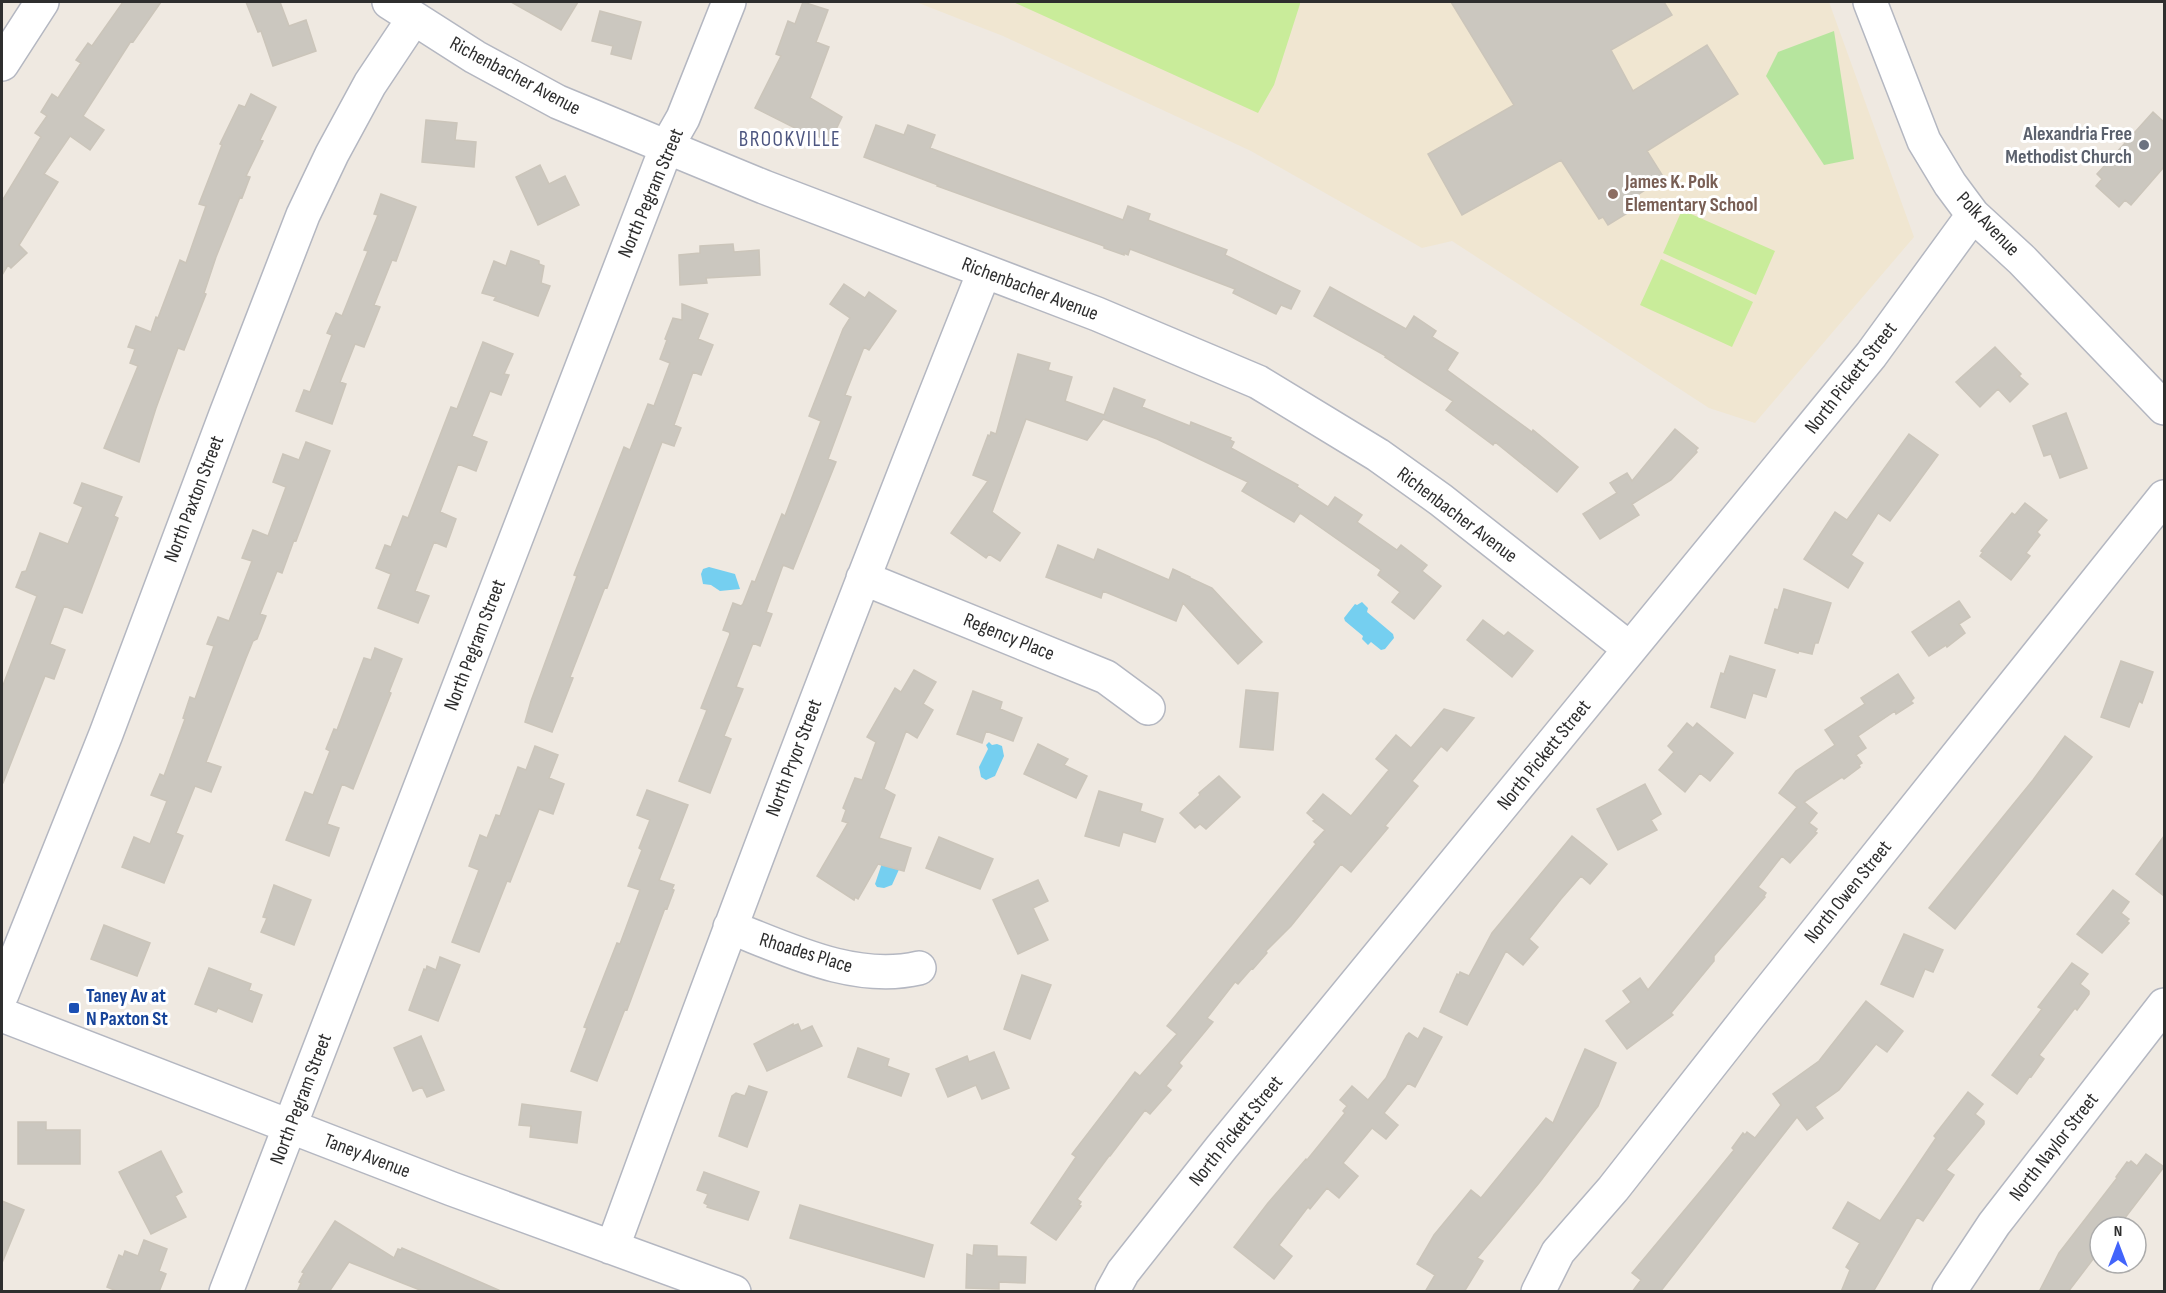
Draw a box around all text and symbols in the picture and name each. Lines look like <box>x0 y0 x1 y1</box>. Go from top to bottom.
street label: Richenbacher Avenue <box>446 31 584 121</box>
place label: Alexandria Free Methodist Church <box>2005 122 2132 169</box>
street label: North Pegram Street <box>613 125 689 261</box>
district label: BROOKVILLE <box>739 127 841 152</box>
marker: Alexandria Free Methodist Church <box>2137 138 2151 152</box>
place label: James K. Polk Elementary School <box>1624 170 1758 217</box>
marker: James K. Polk Elementary School <box>1606 187 1620 201</box>
street label: Polk Avenue <box>1952 187 2024 261</box>
street label: Richenbacher Avenue <box>958 252 1102 326</box>
street label: North Pickett Street <box>1800 317 1902 439</box>
street label: North Paxton Street <box>159 432 229 566</box>
street label: Richenbacher Avenue <box>1392 462 1522 568</box>
street label: North Pegram Street <box>439 576 511 714</box>
street label: Regency Place <box>960 608 1058 666</box>
street label: North Pickett Street <box>1492 695 1596 815</box>
street label: North Pryor Street <box>761 696 827 820</box>
street label: North Owen Street <box>1799 836 1897 948</box>
street label: Rhoades Place <box>756 927 856 979</box>
place label: Taney Av at N Paxton St <box>86 984 168 1031</box>
marker: Taney Av at N Paxton St <box>67 1001 81 1015</box>
street label: North Pegram Street <box>265 1030 337 1168</box>
street label: North Pickett Street <box>1184 1071 1288 1191</box>
street label: North Naylor Street <box>2004 1088 2104 1206</box>
street label: Taney Avenue <box>320 1129 414 1183</box>
north arrow <box>2088 1215 2148 1275</box>
text: N <box>2114 1222 2122 1241</box>

